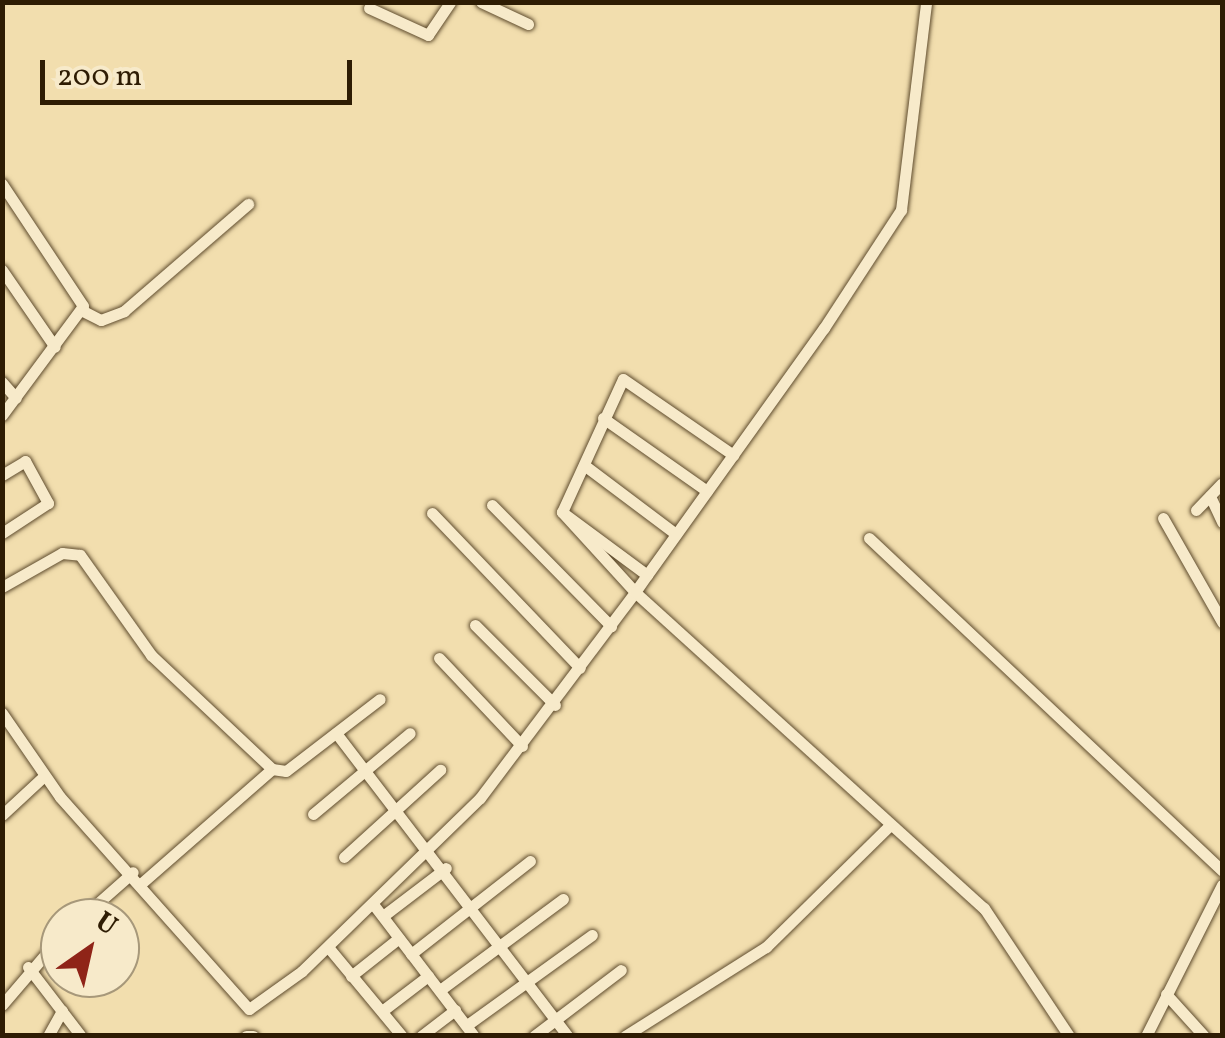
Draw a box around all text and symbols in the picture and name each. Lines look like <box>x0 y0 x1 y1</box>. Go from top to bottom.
scale bar <box>45 40 358 102</box>
text: 200 m <box>57 56 142 98</box>
north arrow <box>40 898 140 998</box>
text: U <box>87 903 125 946</box>

